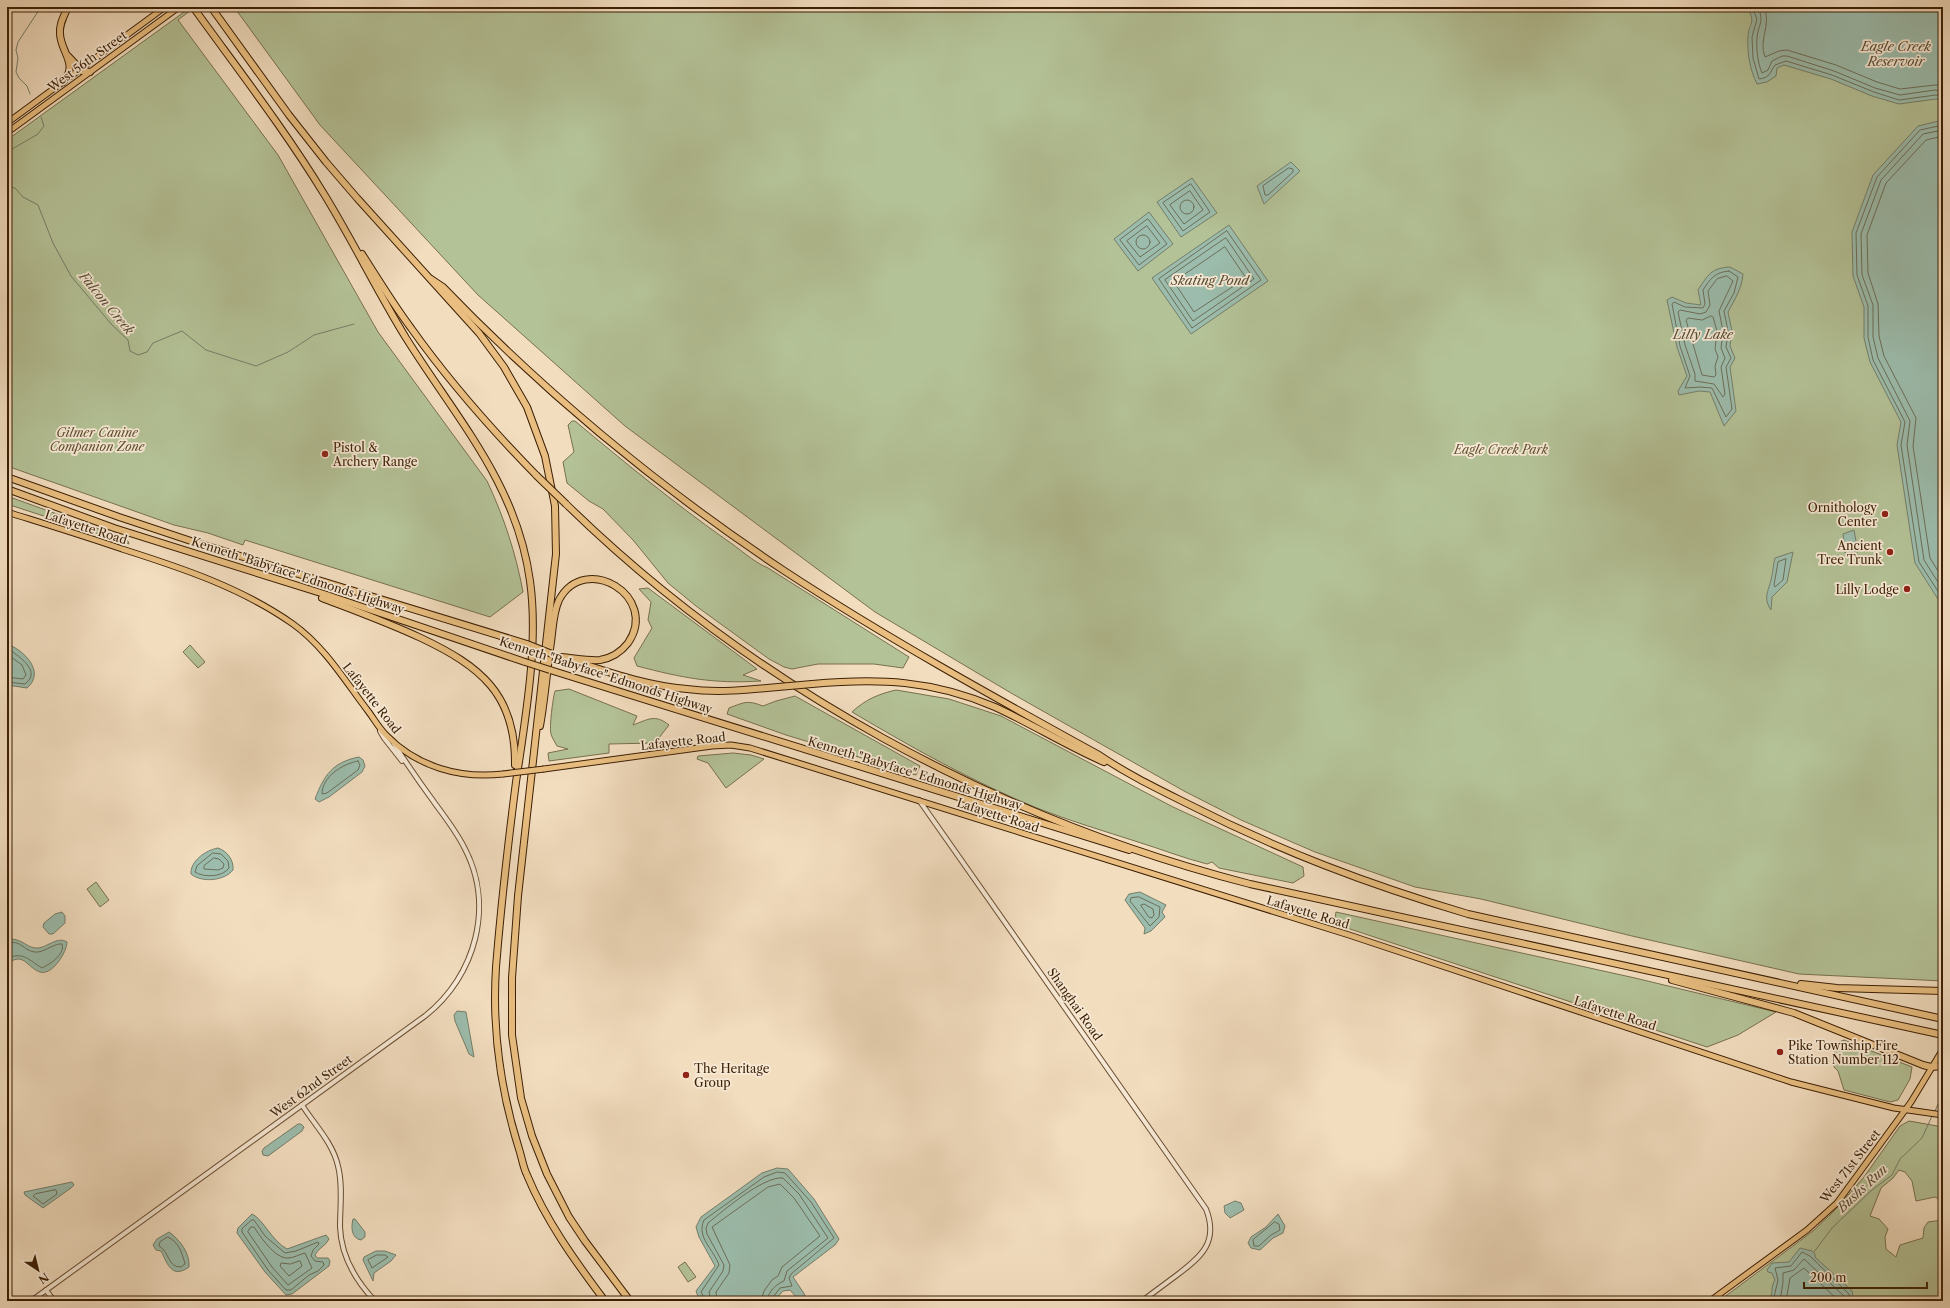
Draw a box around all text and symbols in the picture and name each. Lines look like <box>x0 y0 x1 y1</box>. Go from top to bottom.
street label: West 56th Street <box>44 27 130 95</box>
water label: Eagle Creek Reservoir <box>1860 38 1931 69</box>
water label: Falcon Creek <box>75 268 138 338</box>
water label: Skating Pond <box>1170 272 1250 288</box>
water label: Lilly Lake <box>1672 326 1734 342</box>
park label: Gilmer Canine Companion Zone <box>50 425 145 454</box>
place label: Pistol & Archery Range <box>332 440 418 469</box>
park label: Eagle Creek Park <box>1453 442 1549 457</box>
marker: Pistol & Archery Range <box>320 449 330 459</box>
place label: Ornithology Center <box>1808 500 1877 529</box>
street label: Lafayette Road <box>43 507 130 548</box>
marker: Ornithology Center <box>1880 509 1890 519</box>
street label: Kenneth "Babyface" Edmonds Highway <box>190 533 407 617</box>
place label: Ancient Tree Trunk <box>1817 538 1883 567</box>
marker: Ancient Tree Trunk <box>1885 547 1895 557</box>
place label: Lilly Lodge <box>1835 582 1899 597</box>
marker: Lilly Lodge <box>1902 584 1912 594</box>
street label: Kenneth "Babyface" Edmonds Highway <box>498 633 715 717</box>
street label: Lafayette Road <box>340 660 405 737</box>
street label: Lafayette Road <box>640 729 727 753</box>
street label: Kenneth "Babyface" Edmonds Highway <box>806 733 1024 813</box>
street label: Lafayette Road <box>955 795 1042 836</box>
street label: Lafayette Road <box>1265 892 1352 932</box>
street label: Shanghai Road <box>1044 965 1106 1044</box>
street label: Lafayette Road <box>1572 993 1659 1034</box>
place label: Pike Township Fire Station Number 112 <box>1788 1038 1899 1067</box>
marker: Pike Township Fire Station Number 112 <box>1775 1047 1785 1057</box>
street label: West 62nd Street <box>266 1051 355 1121</box>
place label: The Heritage Group <box>694 1061 770 1090</box>
marker: The Heritage Group <box>681 1070 691 1080</box>
street label: West 71st Street <box>1816 1126 1884 1206</box>
water label: Bushs Run <box>1833 1161 1890 1216</box>
north arrow <box>18 1250 58 1290</box>
scale bar <box>1804 1264 1927 1290</box>
text: N <box>35 1270 52 1287</box>
text: 200 m <box>1810 1270 1847 1285</box>

